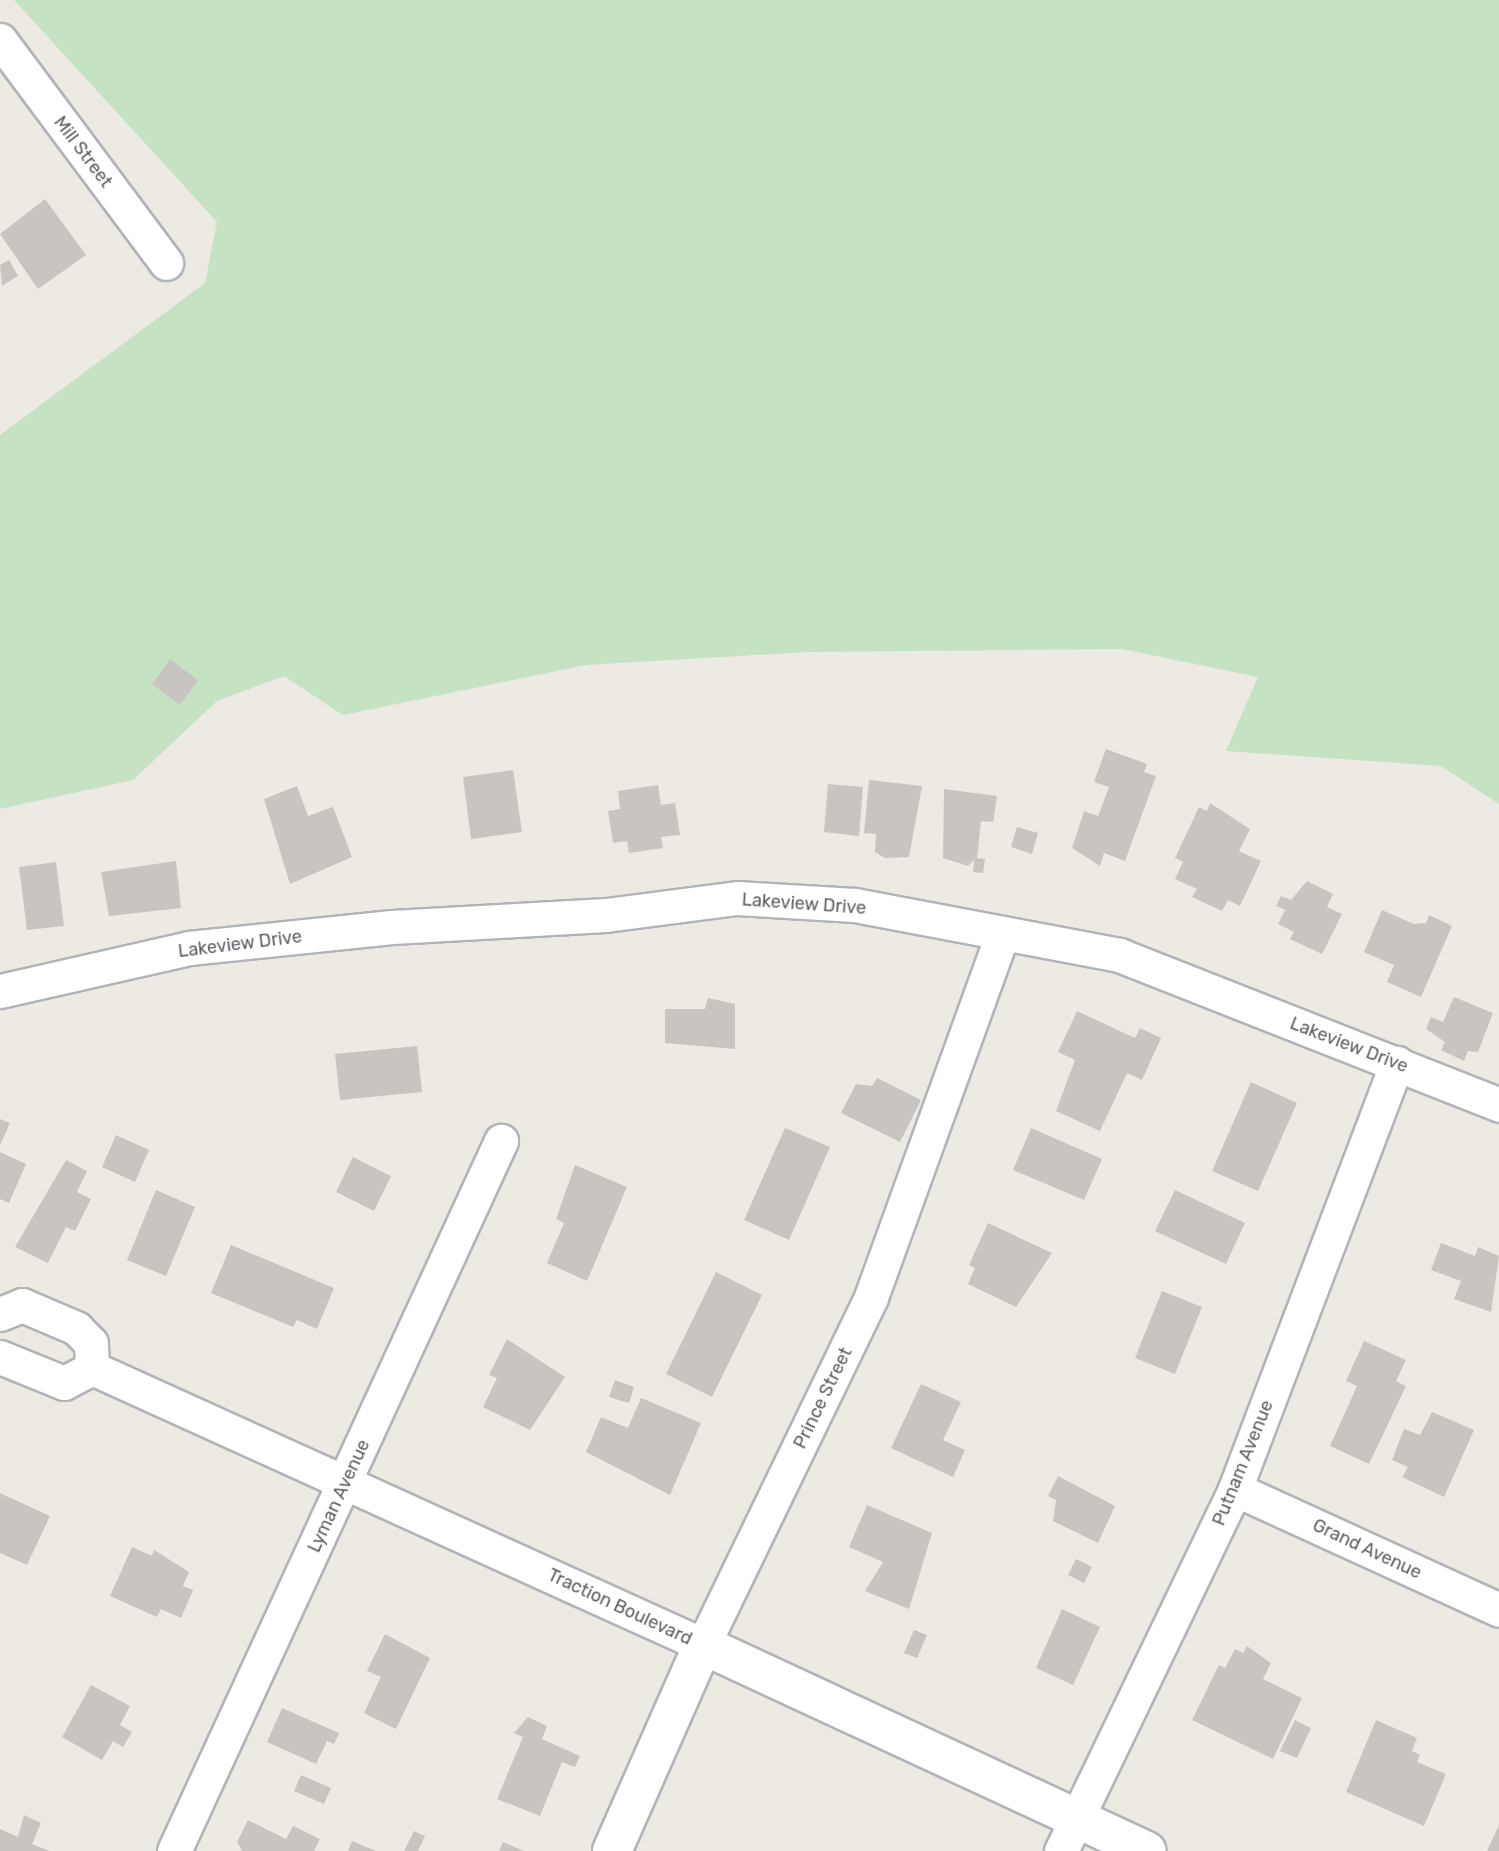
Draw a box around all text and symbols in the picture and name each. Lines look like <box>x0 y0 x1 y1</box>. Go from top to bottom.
street label: Mill Street <box>49 112 117 192</box>
street label: Lakeview Drive <box>741 889 867 919</box>
street label: Lakeview Drive <box>177 926 303 962</box>
street label: Lakeview Drive <box>1287 1013 1411 1077</box>
street label: Prince Street <box>789 1344 857 1452</box>
street label: Putnam Avenue <box>1208 1397 1278 1529</box>
street label: Lyman Avenue <box>303 1436 375 1556</box>
street label: Grand Avenue <box>1309 1514 1425 1584</box>
street label: Traction Boulevard <box>544 1564 696 1650</box>

